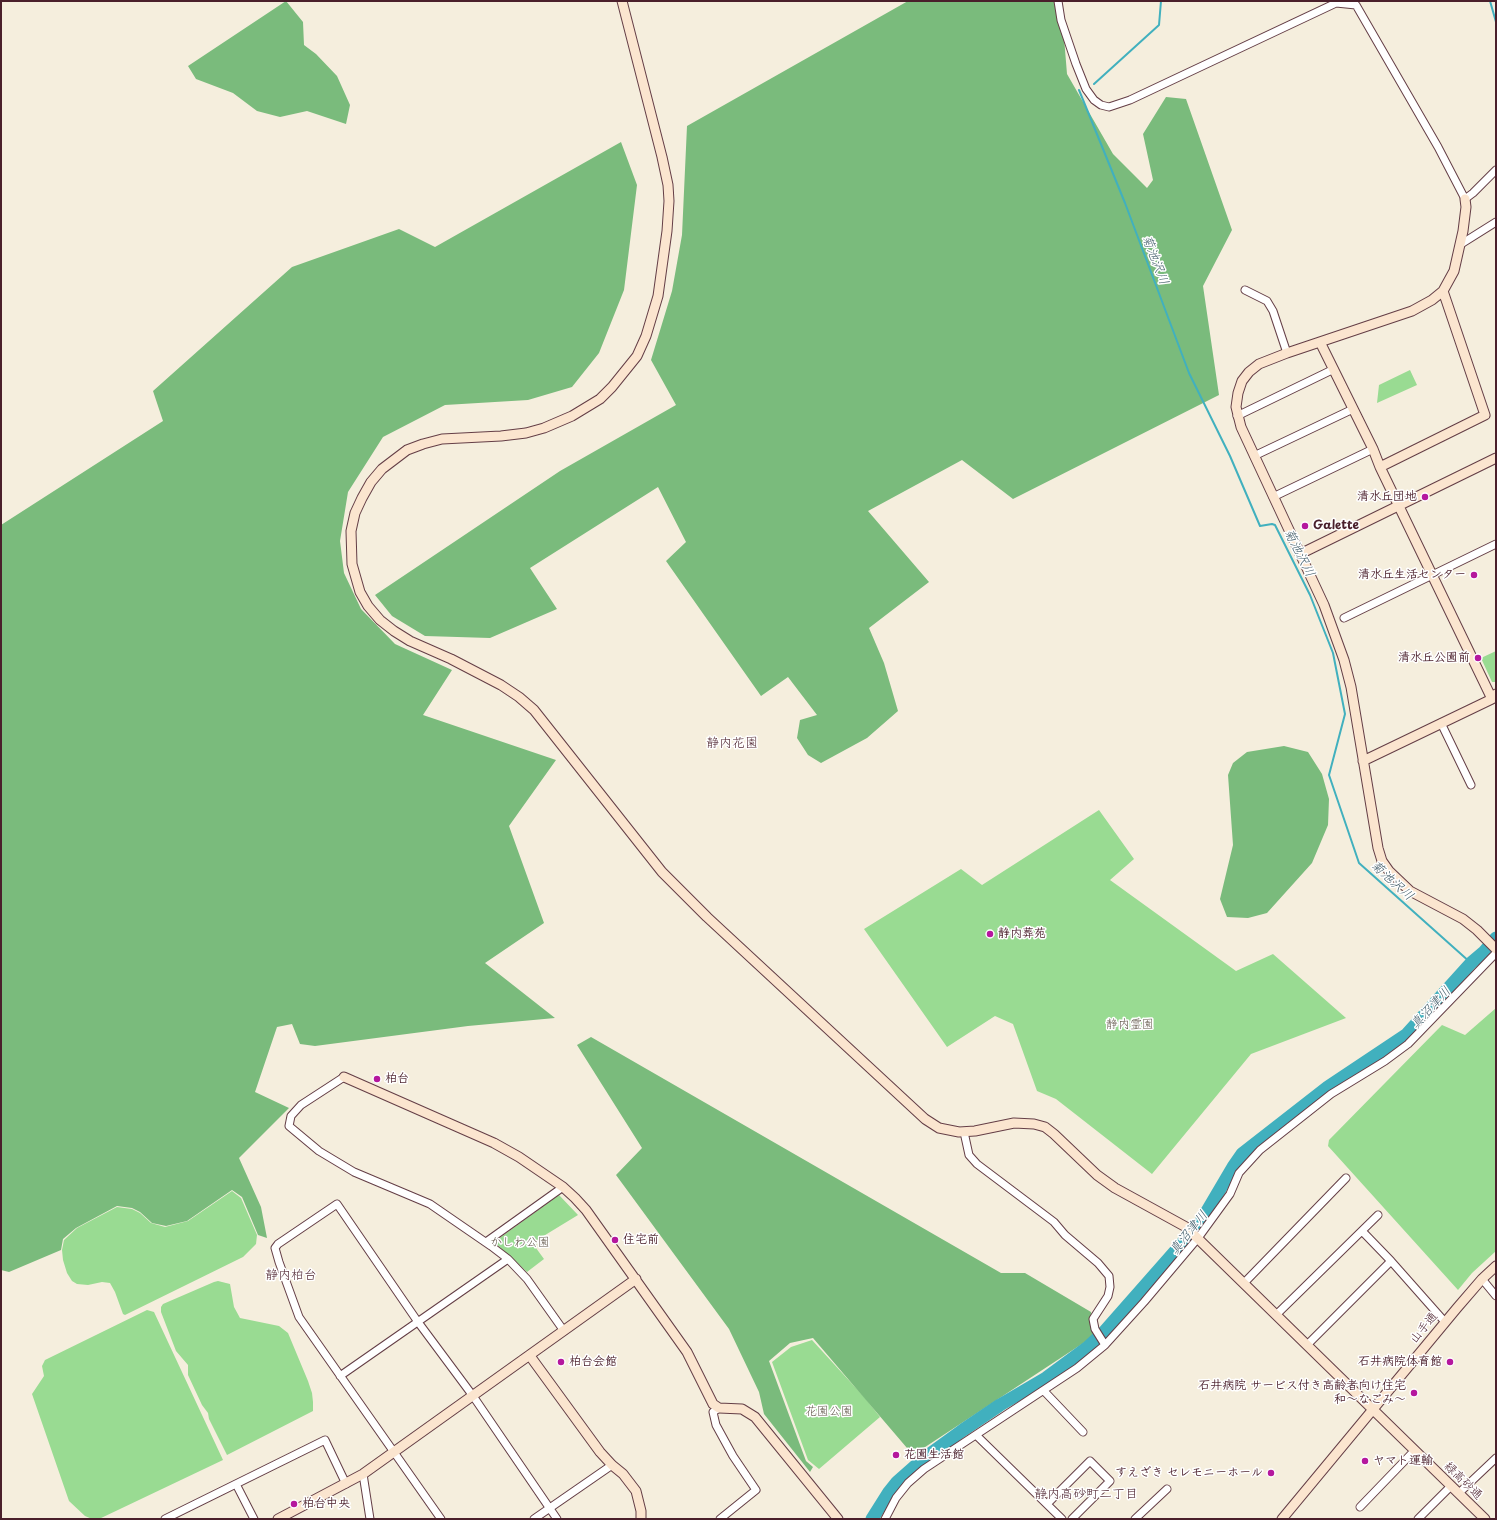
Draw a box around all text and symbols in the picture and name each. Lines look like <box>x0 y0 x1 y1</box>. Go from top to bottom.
water label: 菊池沢川 <box>1138 233 1172 287</box>
place label: 清水丘団地 <box>1357 490 1417 504</box>
marker: 清水丘団地 <box>1420 492 1430 502</box>
place label: Galette <box>1313 519 1359 533</box>
marker: Galette <box>1300 521 1310 531</box>
water label: 菊池沢川 <box>1280 526 1318 580</box>
place label: 清水丘生活センター <box>1358 568 1466 582</box>
marker: 清水丘生活センター <box>1469 570 1479 580</box>
place label: 清水丘公園前 <box>1398 651 1470 665</box>
marker: 清水丘公園前 <box>1473 653 1483 663</box>
district label: 静内花園 <box>706 735 758 751</box>
water label: 菊池沢川 <box>1367 858 1417 904</box>
place label: 静内葬苑 <box>998 927 1046 941</box>
marker: 静内葬苑 <box>985 929 995 939</box>
water label: 真沼津川 <box>1408 984 1454 1032</box>
park label: 静内霊園 <box>1106 1018 1154 1032</box>
place label: 柏台 <box>385 1072 409 1086</box>
marker: 柏台 <box>372 1074 382 1084</box>
water label: 真沼津川 <box>1167 1208 1211 1258</box>
place label: 住宅前 <box>623 1233 659 1247</box>
marker: 住宅前 <box>610 1235 620 1245</box>
park label: かしわ公園 <box>490 1236 550 1250</box>
district label: 静内柏台 <box>265 1267 317 1283</box>
street label: 山手通 <box>1407 1309 1441 1347</box>
place label: 柏台会館 <box>569 1355 617 1369</box>
place label: 石井病院体育館 <box>1358 1355 1442 1369</box>
marker: 柏台会館 <box>556 1357 566 1367</box>
marker: 石井病院体育館 <box>1445 1357 1455 1367</box>
place label: 石井病院 サービス付き高齢者向け住宅 和～なごみ～ <box>1198 1379 1406 1407</box>
marker: 石井病院 サービス付き高齢者向け住宅 和～なごみ～ <box>1409 1388 1419 1398</box>
park label: 花園公園 <box>805 1405 853 1419</box>
place label: 花園生活館 <box>904 1448 964 1462</box>
marker: 花園生活館 <box>891 1450 901 1460</box>
place label: ヤマト運輸 <box>1373 1454 1433 1468</box>
marker: ヤマト運輸 <box>1360 1456 1370 1466</box>
street label: 緑高砂通 <box>1441 1459 1485 1503</box>
place label: すえざき セレモニーホール <box>1115 1466 1263 1480</box>
marker: すえざき セレモニーホール <box>1266 1468 1276 1478</box>
district label: 静内高砂町二丁目 <box>1034 1486 1138 1502</box>
place label: 柏台中央 <box>302 1497 350 1511</box>
marker: 柏台中央 <box>289 1499 299 1509</box>

